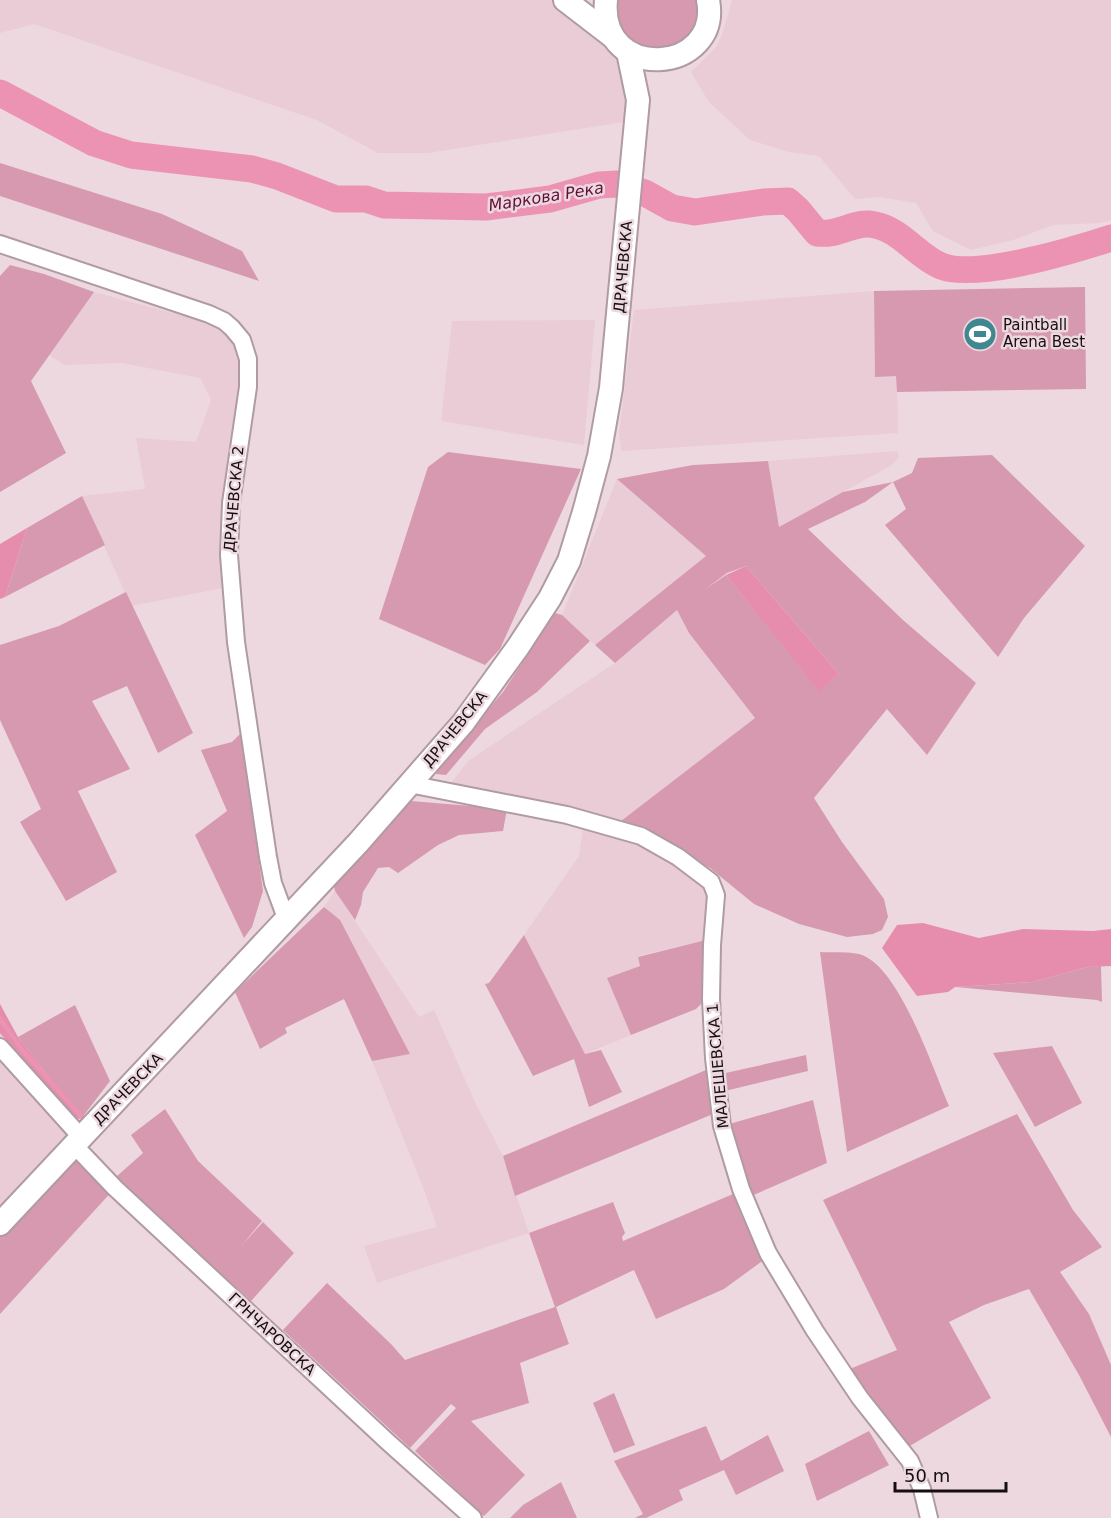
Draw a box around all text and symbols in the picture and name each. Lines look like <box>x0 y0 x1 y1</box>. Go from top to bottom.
water label: Маркова Река <box>487 178 605 215</box>
street label: ДРАЧЕВСКА <box>610 219 636 314</box>
sports icon: Paintball Arena Best <box>962 316 998 352</box>
place label: Paintball Arena Best <box>1003 316 1085 351</box>
street label: ДРАЧЕВСКА 2 <box>220 445 248 553</box>
street label: ДРАЧЕВСКА <box>419 687 492 771</box>
street label: МАЛЕШЕВСКА 1 <box>704 1003 732 1129</box>
street label: ДРАЧЕВСКА <box>89 1049 167 1129</box>
street label: ГРНЧАРОВСКА <box>225 1289 320 1379</box>
scale bar <box>895 1455 1006 1493</box>
text: 50 m <box>904 1465 950 1486</box>

